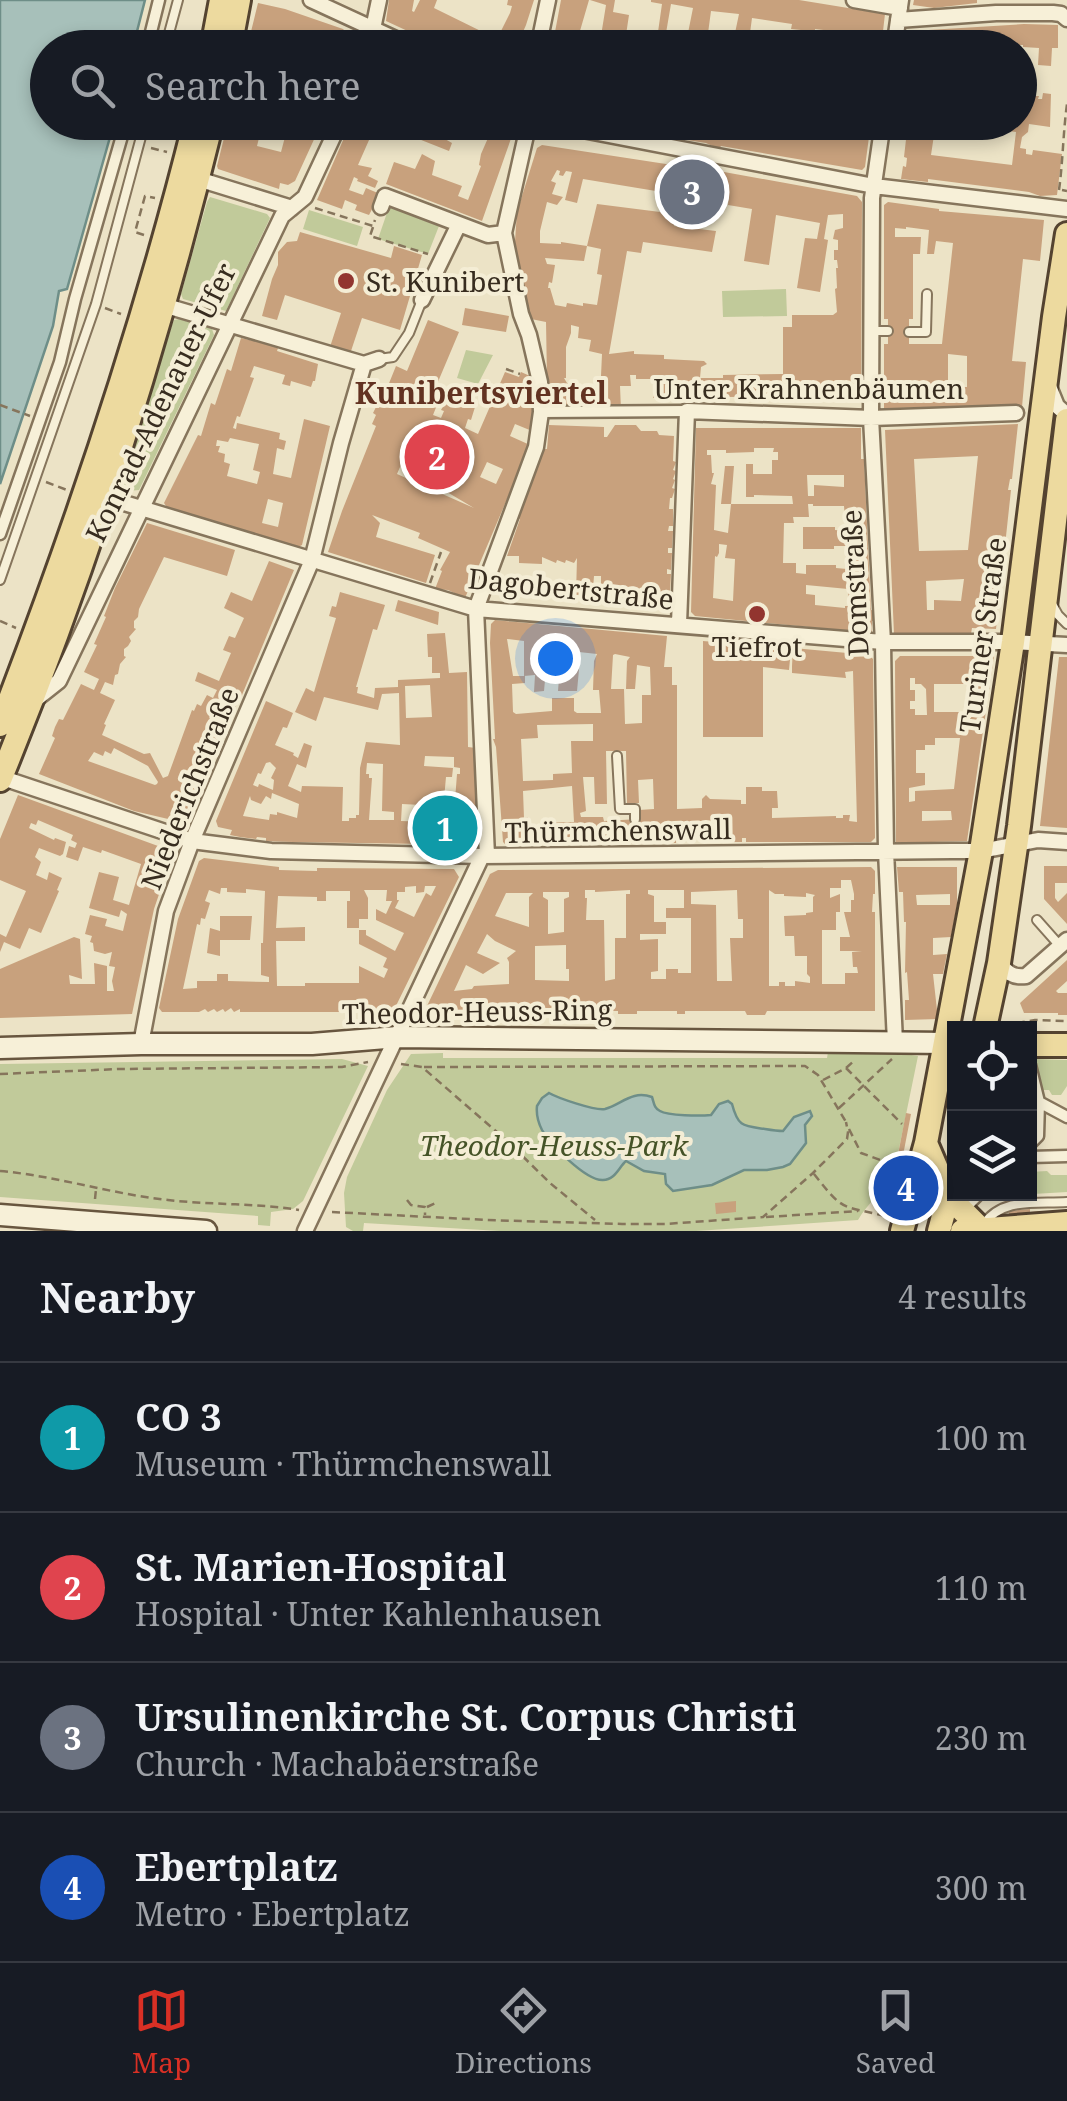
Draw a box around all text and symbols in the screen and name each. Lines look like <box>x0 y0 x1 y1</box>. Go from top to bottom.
search box <box>30 30 1037 140</box>
icon: search <box>65 58 120 113</box>
text: Search here <box>145 59 361 111</box>
pin: 3 <box>660 154 724 230</box>
street label: Konrad-Adenauer-Ufer <box>76 256 244 548</box>
place label: St. Kunibert <box>366 262 525 300</box>
marker: St. Kunibert <box>335 270 357 292</box>
street label: Unter Krahnenbäumen <box>654 369 964 407</box>
district label: Kunibertsviertel <box>355 372 608 413</box>
pin: 2 <box>404 420 470 494</box>
street label: Domstraße <box>831 509 877 657</box>
street label: Turiner Straße <box>949 535 1015 735</box>
street label: Dagobertstraße <box>466 558 676 618</box>
marker: Tiefrot <box>746 603 768 625</box>
place label: Tiefrot <box>712 627 802 665</box>
your location <box>530 633 581 684</box>
street label: Niederichstraße <box>131 681 247 895</box>
pin: 1 <box>412 790 478 866</box>
street label: Thürmchenswall <box>504 809 732 851</box>
street label: Theodor-Heuss-Ring <box>341 990 613 1032</box>
map controls <box>947 1021 1037 1201</box>
button: locate <box>947 1021 1037 1111</box>
button: layers <box>947 1111 1037 1201</box>
park label: Theodor-Heuss-Park <box>420 1126 689 1164</box>
pin: 4 <box>874 1150 938 1226</box>
text: Nearby <box>40 1268 195 1325</box>
text: 4 results <box>898 1275 1027 1318</box>
text: CO 3 <box>135 1390 222 1442</box>
text: 1 <box>63 1416 82 1459</box>
text: 100 m <box>935 1416 1027 1459</box>
text: Museum · Thürmchenswall <box>135 1442 551 1485</box>
text: St. Marien-Hospital <box>135 1540 507 1592</box>
text: 2 <box>63 1566 82 1609</box>
text: 110 m <box>935 1566 1027 1609</box>
text: Hospital · Unter Kahlenhausen <box>135 1592 602 1635</box>
text: Ursulinenkirche St. Corpus Christi <box>135 1690 797 1742</box>
text: 3 <box>63 1716 82 1759</box>
text: 230 m <box>935 1716 1027 1759</box>
text: Church · Machabäerstraße <box>135 1742 539 1785</box>
text: Ebertplatz <box>135 1840 338 1892</box>
text: 4 <box>63 1866 82 1909</box>
text: 300 m <box>935 1866 1027 1909</box>
text: Metro · Ebertplatz <box>135 1892 410 1935</box>
tab: Map <box>132 1983 191 2081</box>
tab: Directions <box>455 1983 592 2081</box>
tab: Saved <box>856 1983 935 2081</box>

